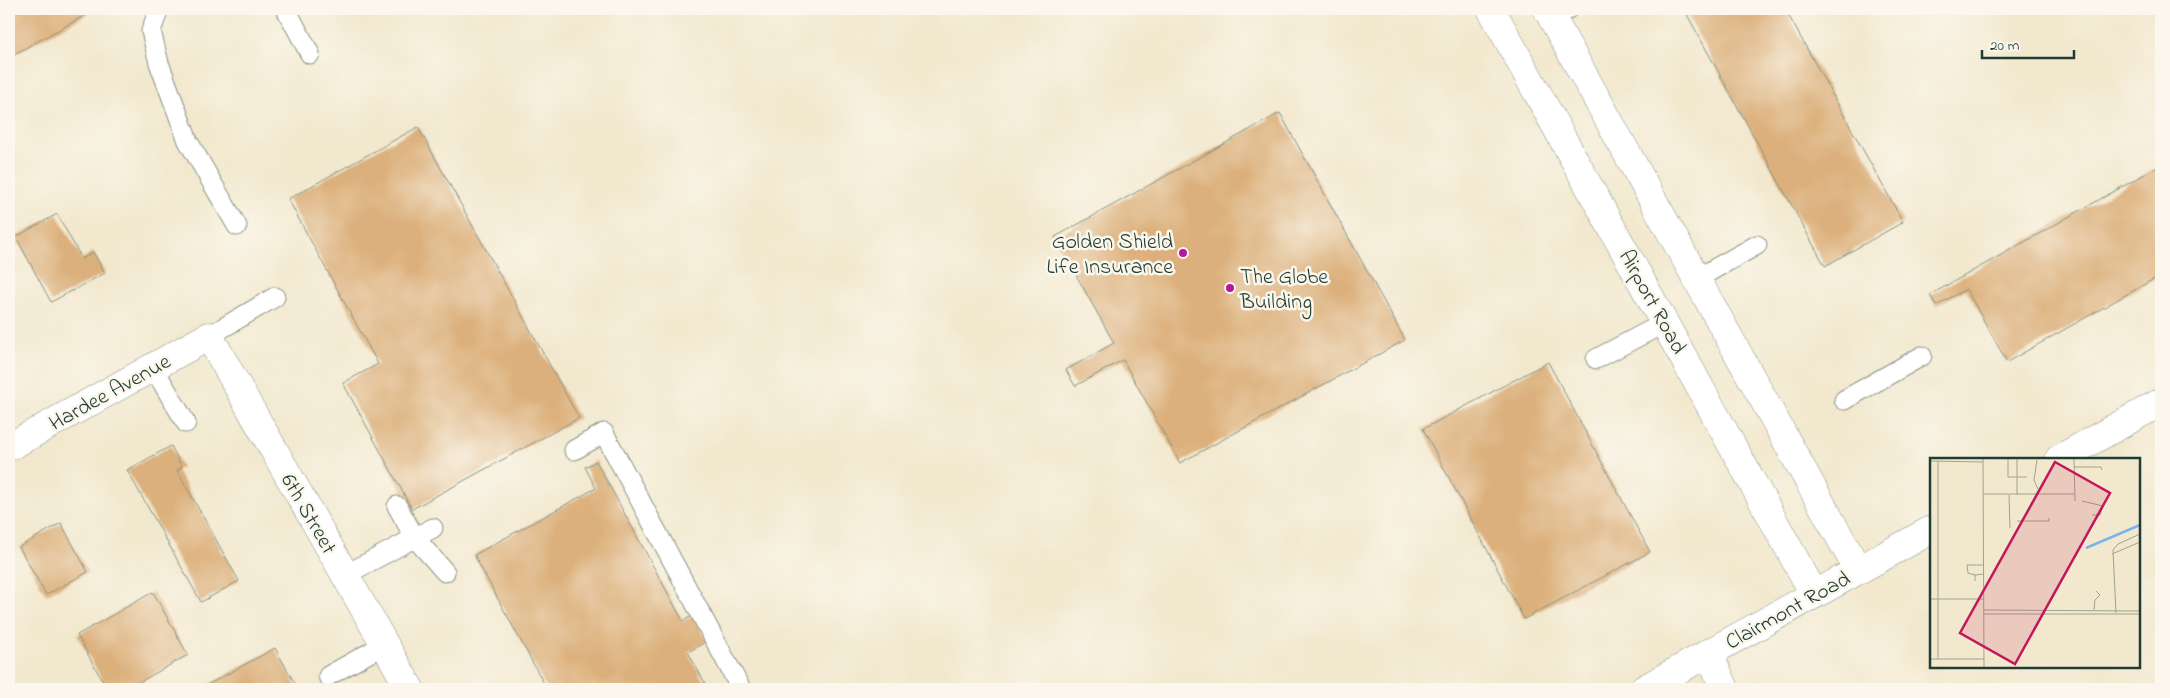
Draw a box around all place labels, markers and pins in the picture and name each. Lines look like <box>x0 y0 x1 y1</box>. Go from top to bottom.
place label: Golden Shield Life Insurance <box>1046 227 1173 284</box>
marker: Golden Shield Life Insurance <box>1177 247 1189 259</box>
place label: The Globe Building <box>1239 262 1328 320</box>
marker: The Globe Building <box>1224 282 1236 294</box>

